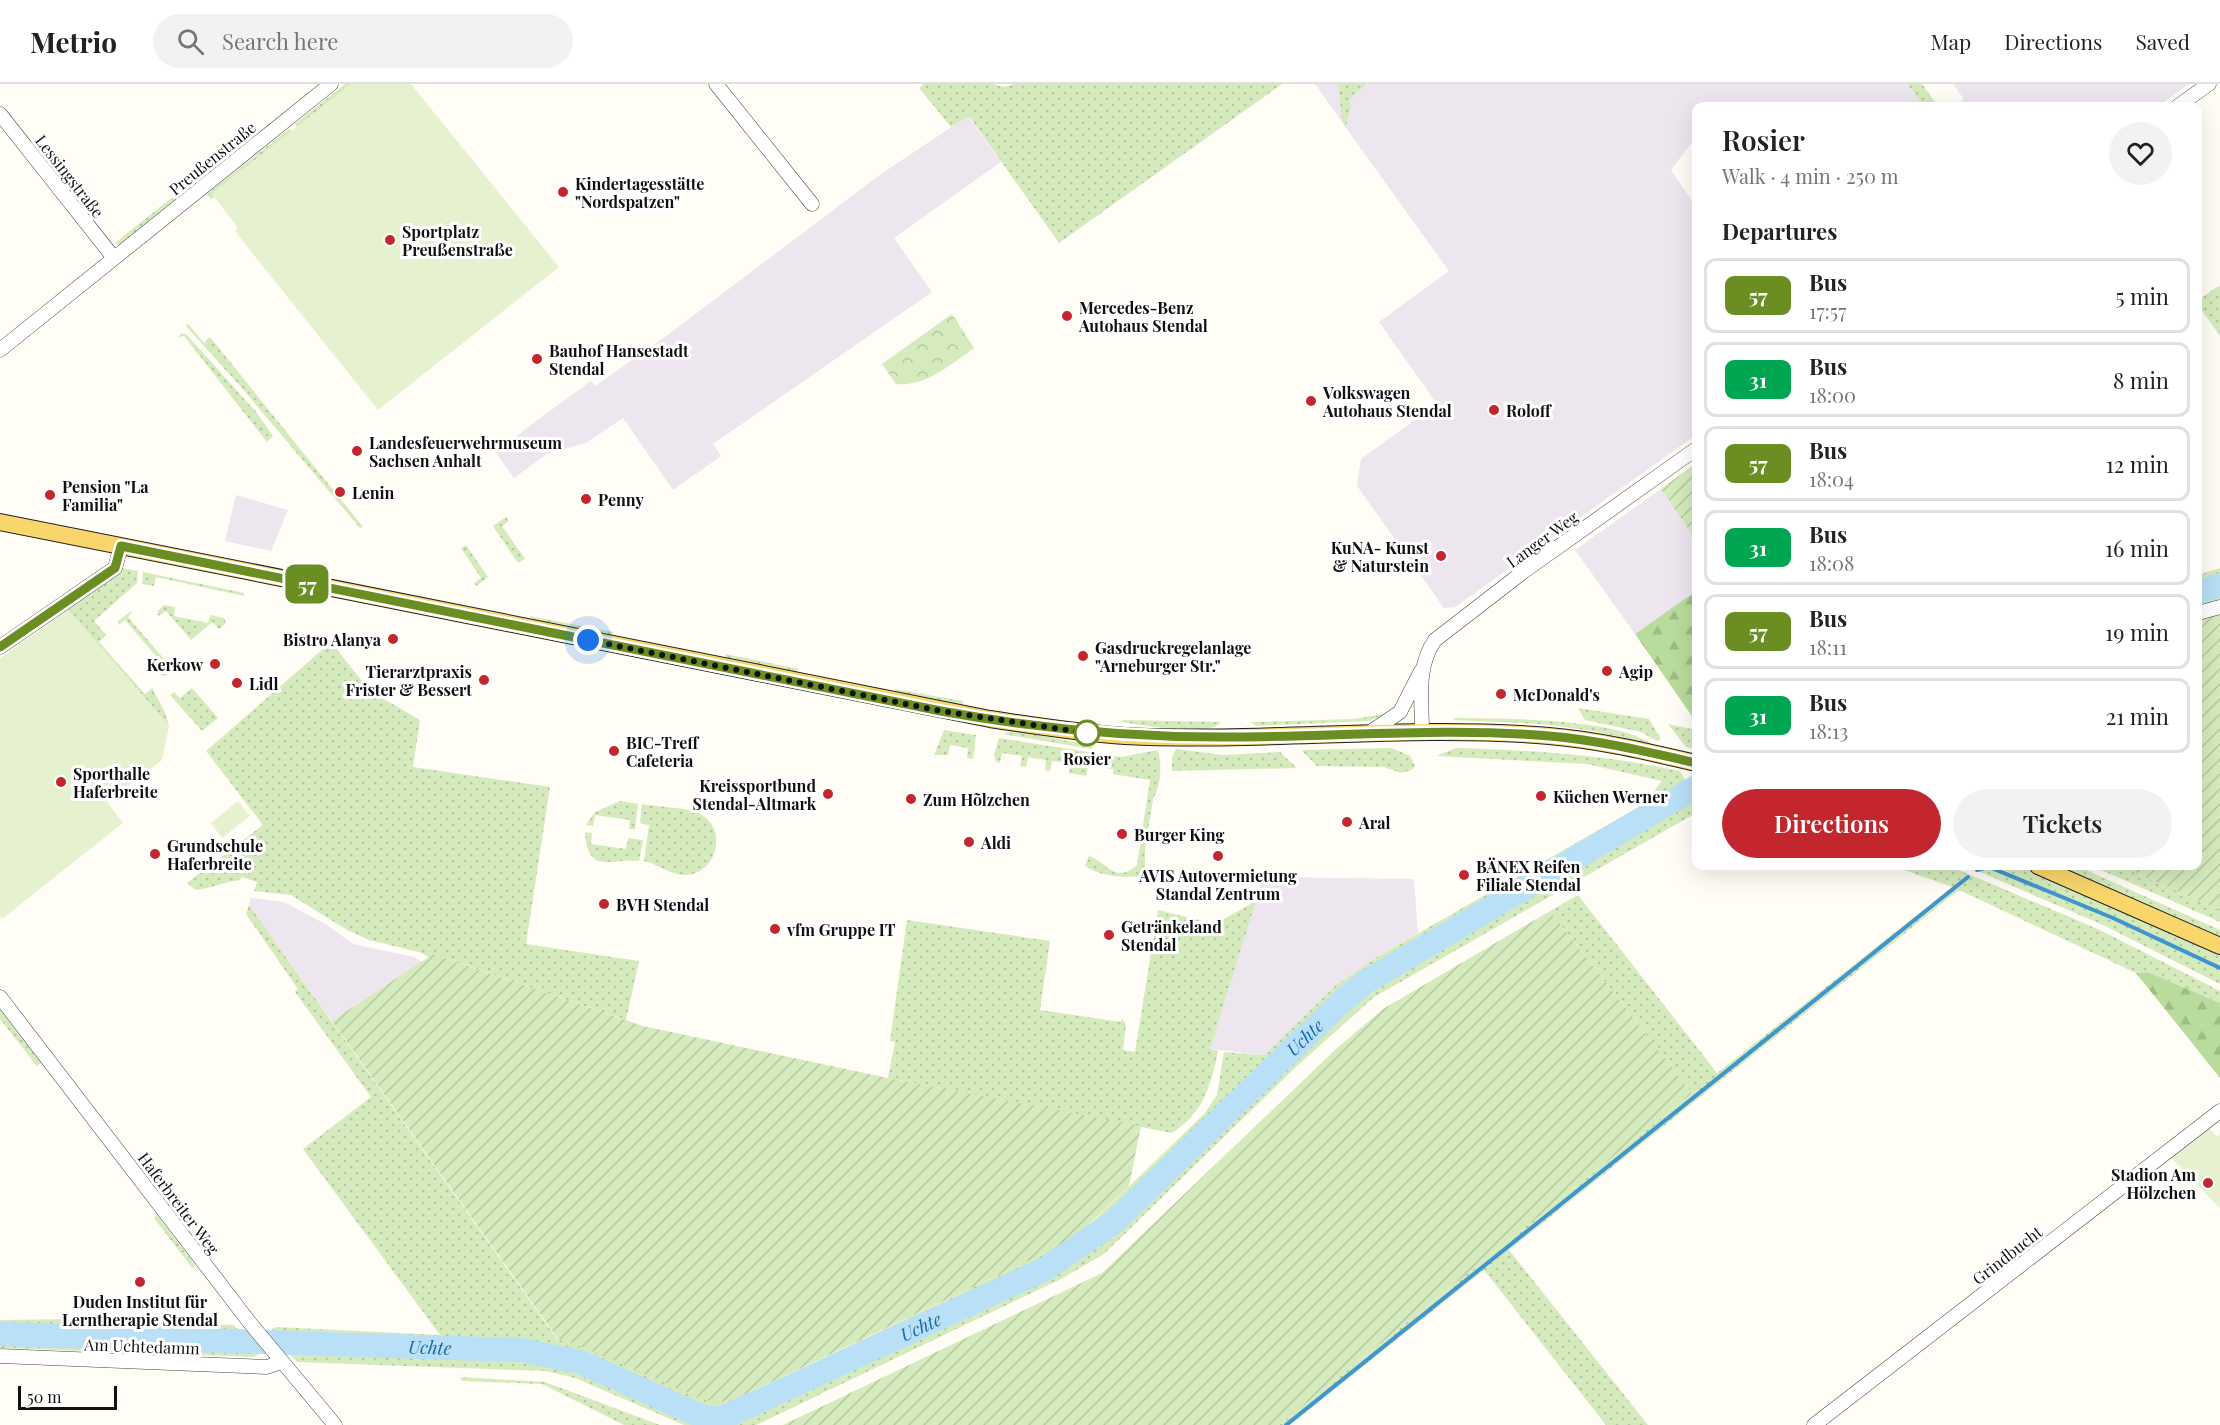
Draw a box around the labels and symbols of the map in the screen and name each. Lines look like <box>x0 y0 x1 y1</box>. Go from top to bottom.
street label: Preußenstraße <box>164 117 260 199</box>
street label: Lessingstraße <box>31 130 109 222</box>
place label: Kindertagesstätte "Nordspatzen" <box>575 173 704 212</box>
marker: Kindertagesstätte "Nordspatzen" <box>556 185 570 199</box>
place label: Sportplatz Preußenstraße <box>402 221 513 260</box>
marker: Sportplatz Preußenstraße <box>383 233 397 247</box>
place label: Mercedes-Benz Autohaus Stendal <box>1078 297 1208 336</box>
marker: Mercedes-Benz Autohaus Stendal <box>1060 309 1074 323</box>
place label: Bauhof Hansestadt Stendal <box>549 340 689 379</box>
marker: Bauhof Hansestadt Stendal <box>530 352 544 366</box>
place label: Volkswagen Autohaus Stendal <box>1322 382 1452 421</box>
marker: Volkswagen Autohaus Stendal <box>1304 394 1318 408</box>
place label: Roloff <box>1506 400 1553 421</box>
marker: Roloff <box>1487 403 1501 417</box>
place label: Landesfeuerwehrmuseum Sachsen Anhalt <box>369 432 562 471</box>
marker: Landesfeuerwehrmuseum Sachsen Anhalt <box>350 444 364 458</box>
place label: Pension "La Familia" <box>62 476 149 515</box>
place label: Lenin <box>352 482 395 503</box>
marker: Lenin <box>333 485 347 499</box>
marker: Pension "La Familia" <box>43 488 57 502</box>
place label: Penny <box>598 489 644 510</box>
marker: Penny <box>579 492 593 506</box>
street label: Langer Weg <box>1502 506 1582 572</box>
place label: KuNA- Kunst & Naturstein <box>1331 537 1429 576</box>
marker: KuNA- Kunst & Naturstein <box>1434 549 1448 563</box>
line badge: 57 <box>280 564 334 604</box>
your location <box>573 625 603 655</box>
place label: Bistro Alanya <box>283 629 382 650</box>
marker: Bistro Alanya <box>386 632 400 646</box>
place label: Gasdruckregelanlage "Arneburger Str." <box>1095 637 1251 676</box>
marker: Gasdruckregelanlage "Arneburger Str." <box>1076 649 1090 663</box>
place label: Kerkow <box>146 654 203 675</box>
marker: Kerkow <box>208 657 222 671</box>
place label: Tierarztpraxis Frister & Bessert <box>345 661 472 700</box>
place label: Agip <box>1618 661 1653 682</box>
marker: Agip <box>1600 664 1614 678</box>
place label: Lidl <box>249 673 278 694</box>
marker: Tierarztpraxis Frister & Bessert <box>477 673 491 687</box>
marker: Lidl <box>230 676 244 690</box>
place label: McDonald's <box>1513 684 1600 705</box>
marker: McDonald's <box>1494 687 1508 701</box>
marker: Rosier <box>1074 720 1100 746</box>
place label: BIC-Treff Cafeteria <box>626 732 700 771</box>
marker: BIC-Treff Cafeteria <box>607 744 621 758</box>
place label: Rosier <box>1063 748 1112 769</box>
place label: Sporthalle Haferbreite <box>73 763 158 802</box>
marker: Sporthalle Haferbreite <box>54 775 68 789</box>
place label: Kreissportbund Stendal-Altmark <box>693 775 817 814</box>
place label: Küchen Werner <box>1553 786 1668 807</box>
marker: Kreissportbund Stendal-Altmark <box>821 787 835 801</box>
place label: Zum Hõlzchen <box>923 789 1030 810</box>
marker: Küchen Werner <box>1534 789 1548 803</box>
marker: Zum Hõlzchen <box>904 792 918 806</box>
place label: Aral <box>1358 812 1390 833</box>
marker: Aral <box>1340 815 1354 829</box>
place label: Burger King <box>1134 824 1225 845</box>
marker: Burger King <box>1115 827 1129 841</box>
place label: Aldi <box>980 832 1011 853</box>
place label: Grundschule Haferbreite <box>167 835 263 874</box>
marker: Aldi <box>962 835 976 849</box>
marker: Grundschule Haferbreite <box>148 847 162 861</box>
marker: AVIS Autovermietung Standal Zentrum <box>1211 849 1225 863</box>
place label: BÄNEX Reifen Filiale Stendal <box>1476 856 1581 895</box>
place label: AVIS Autovermietung Standal Zentrum <box>1138 865 1297 904</box>
marker: BÄNEX Reifen Filiale Stendal <box>1457 868 1471 882</box>
place label: BVH Stendal <box>616 894 709 915</box>
marker: BVH Stendal <box>597 897 611 911</box>
place label: Getränkeland Stendal <box>1121 916 1222 955</box>
place label: vfm Gruppe IT <box>786 919 896 940</box>
marker: vfm Gruppe IT <box>768 922 782 936</box>
marker: Getränkeland Stendal <box>1102 928 1116 942</box>
water label: Uchte <box>1281 1013 1329 1061</box>
street label: Haferbreiter Weg <box>134 1148 225 1259</box>
place label: Stadion Am Hölzchen <box>2111 1164 2197 1203</box>
marker: Stadion Am Hölzchen <box>2201 1176 2215 1190</box>
street label: Grindbucht <box>1968 1221 2046 1289</box>
marker: Duden Institut für Lerntherapie Stendal <box>133 1275 147 1289</box>
place label: Duden Institut für Lerntherapie Stendal <box>62 1291 218 1330</box>
water label: Uchte <box>896 1306 945 1346</box>
street label: Am Uchtedamm <box>83 1333 200 1359</box>
water label: Uchte <box>408 1335 452 1360</box>
scale bar <box>18 1383 117 1410</box>

